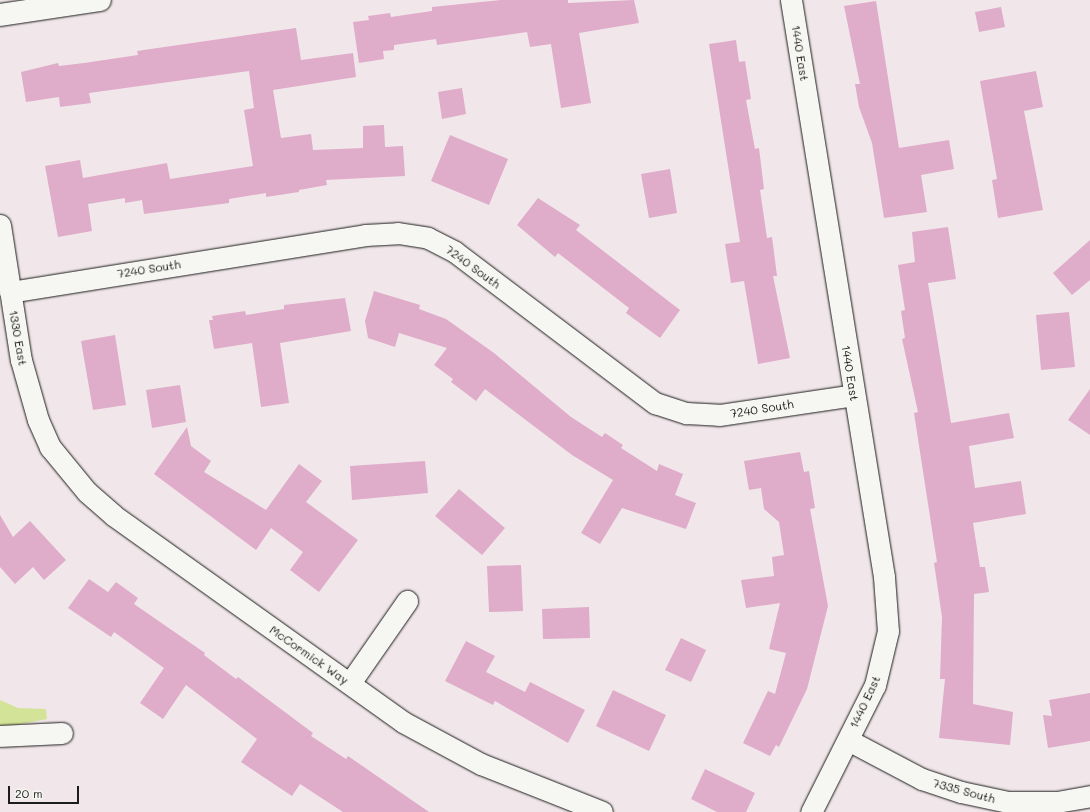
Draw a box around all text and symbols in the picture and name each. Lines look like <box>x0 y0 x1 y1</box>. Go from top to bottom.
street label: 1440 East <box>788 24 812 82</box>
street label: 7240 South <box>443 242 503 292</box>
street label: 7240 South <box>116 257 182 281</box>
street label: 1330 East <box>6 309 30 367</box>
street label: 1440 East <box>838 344 862 402</box>
street label: 7240 South <box>729 397 795 421</box>
street label: McCormick Way <box>267 622 351 688</box>
street label: 1440 East <box>847 674 883 730</box>
street label: 7335 South <box>931 776 997 806</box>
scale bar <box>10 778 81 804</box>
text: 20 m <box>15 785 43 801</box>

